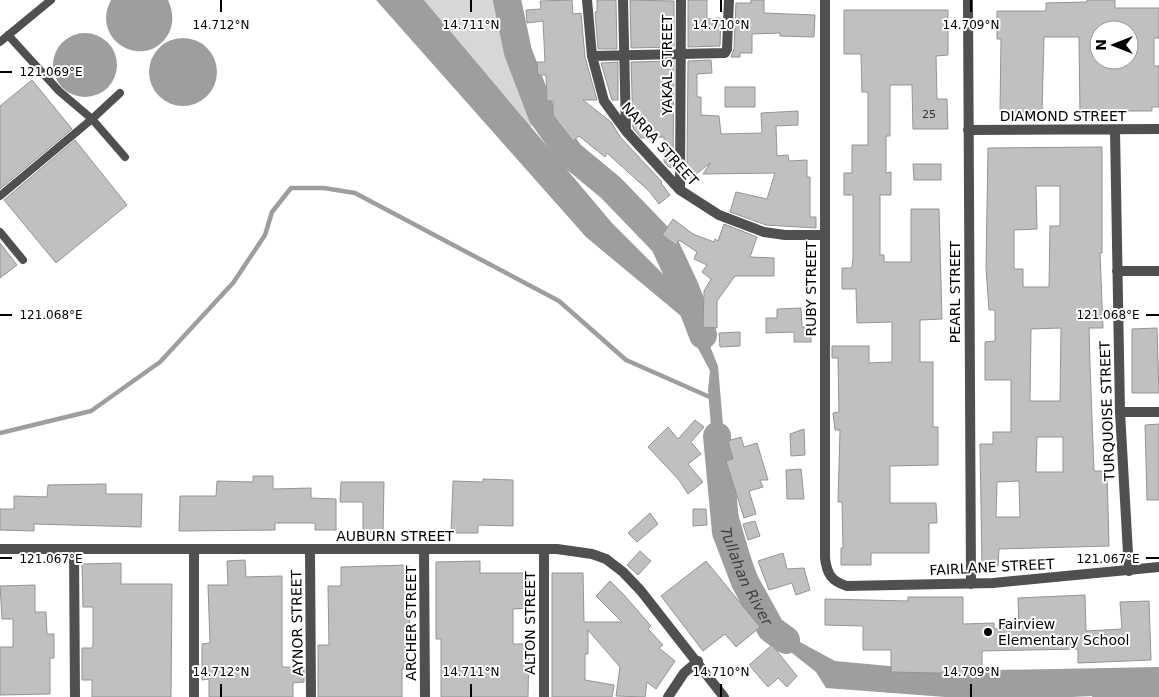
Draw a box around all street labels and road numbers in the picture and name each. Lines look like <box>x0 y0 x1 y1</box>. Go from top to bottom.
street label: YAKAL STREET <box>659 14 675 117</box>
street label: NARRA STREET <box>618 99 702 189</box>
street label: DIAMOND STREET <box>1000 108 1127 124</box>
street label: PEARL STREET <box>947 240 963 343</box>
street label: RUBY STREET <box>803 241 819 337</box>
street label: TURQUOISE STREET <box>1097 340 1117 483</box>
street label: AUBURN STREET <box>336 528 454 544</box>
street label: FAIRLANE STREET <box>929 556 1055 578</box>
street label: ARCHER STREET <box>403 565 419 681</box>
street label: AYNOR STREET <box>288 569 306 676</box>
street label: ALTON STREET <box>522 571 538 675</box>

